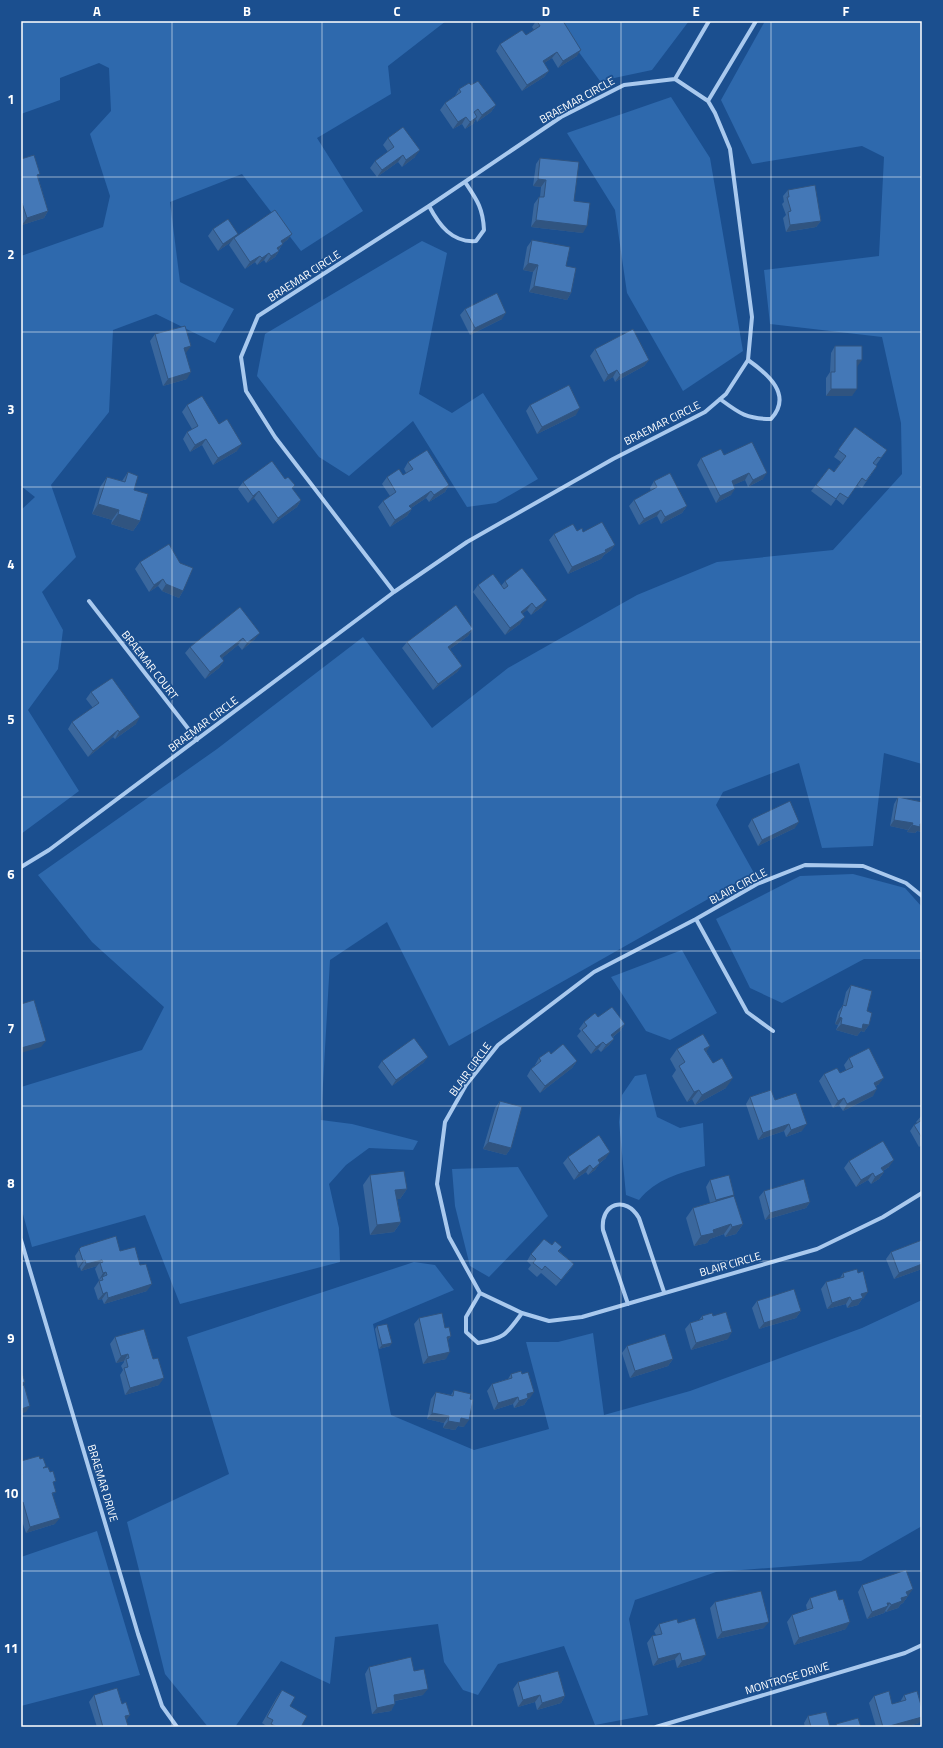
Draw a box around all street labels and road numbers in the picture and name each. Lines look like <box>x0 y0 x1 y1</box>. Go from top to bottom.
street label: BRAEMAR CIRCLE <box>536 73 618 127</box>
street label: BRAEMAR CIRCLE <box>264 246 344 306</box>
street label: BRAEMAR CIRCLE <box>621 397 703 449</box>
street label: BRAEMAR COURT <box>118 627 182 703</box>
street label: BRAEMAR CIRCLE <box>165 692 241 756</box>
street label: BLAIR CIRCLE <box>706 864 770 908</box>
street label: BLAIR CIRCLE <box>445 1039 495 1099</box>
street label: BLAIR CIRCLE <box>697 1248 763 1280</box>
street label: BRAEMAR DRIVE <box>84 1442 122 1524</box>
street label: MONTROSE DRIVE <box>743 1658 831 1698</box>

